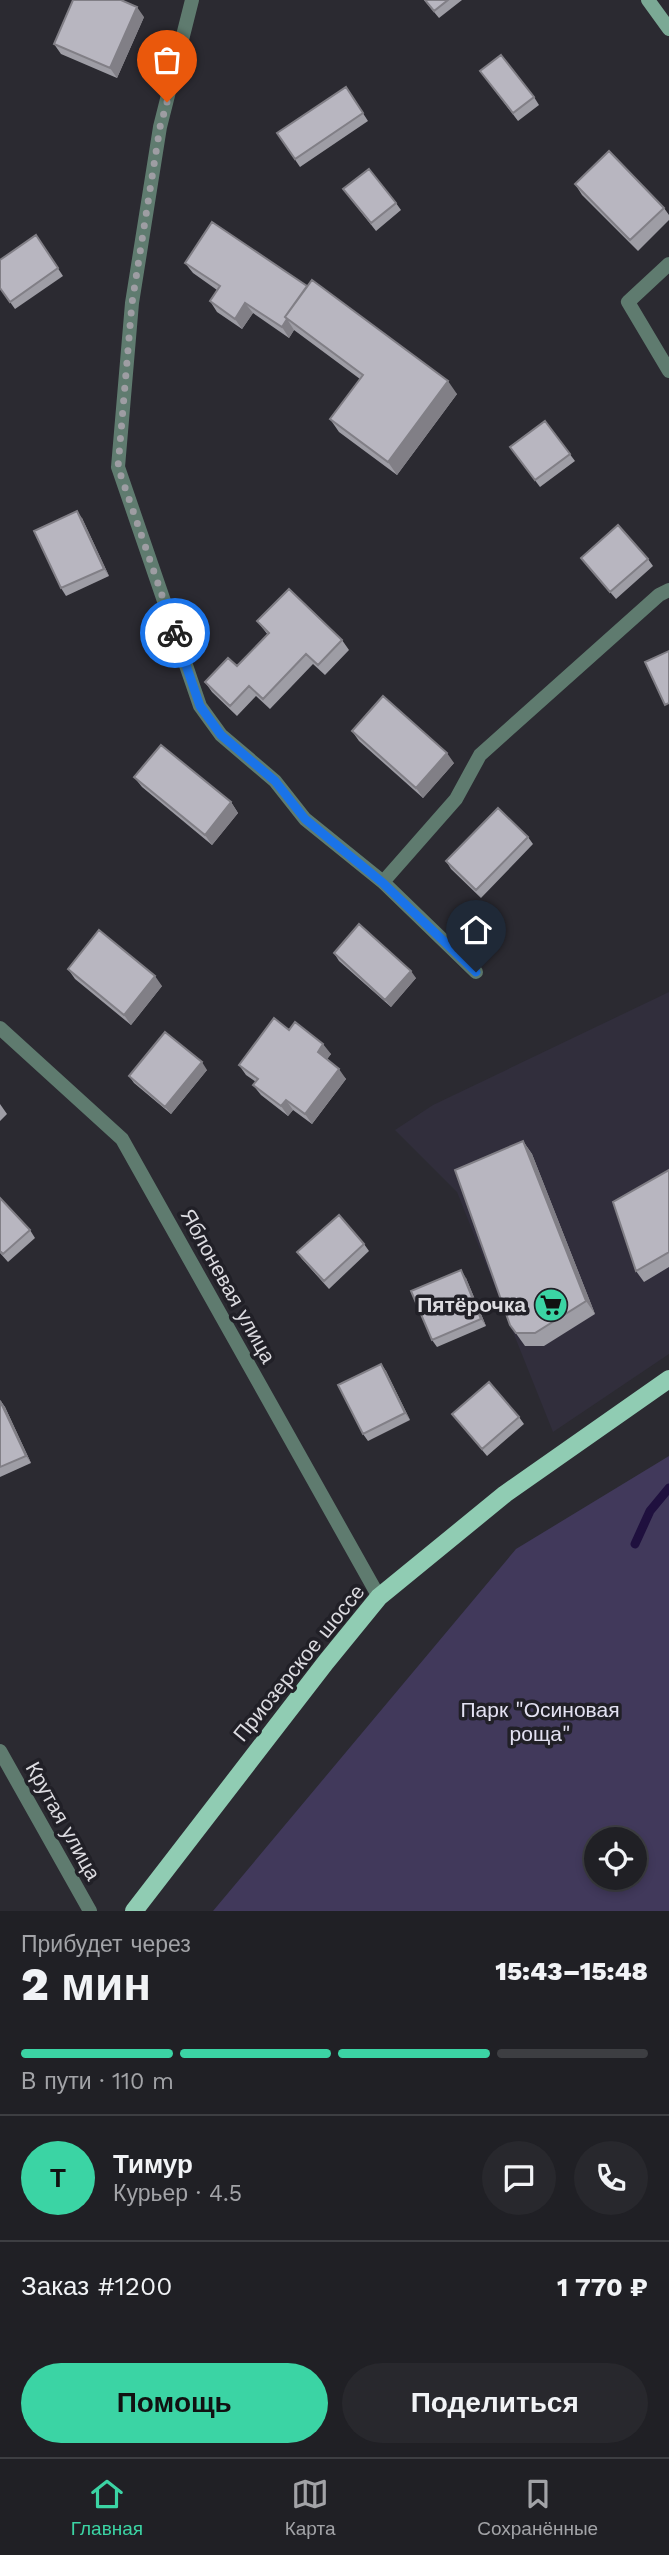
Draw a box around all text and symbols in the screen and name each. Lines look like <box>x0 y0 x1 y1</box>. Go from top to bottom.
pin <box>137 30 197 102</box>
icon: bag <box>148 41 186 79</box>
courier <box>140 598 210 668</box>
icon: bike <box>156 614 194 652</box>
pin <box>446 900 506 972</box>
icon: home <box>457 911 495 949</box>
street label: Яблоневая улица <box>176 1204 281 1368</box>
supermarket icon: Пятёрочка <box>532 1286 570 1324</box>
place label: Пятёрочка <box>417 1292 526 1317</box>
street label: Приозерское шоссе <box>228 1579 369 1746</box>
park label: Парк "Осиновая роща" <box>460 1697 620 1746</box>
street label: Крутая улица <box>21 1757 106 1885</box>
map controls <box>584 1827 647 1890</box>
button: locate <box>584 1827 647 1890</box>
text: Прибудет через <box>21 1931 191 1958</box>
text: 15:43–15:48 <box>495 1956 648 1986</box>
text: 2 мин <box>21 1957 151 2011</box>
text: В пути · 110 m <box>21 2068 174 2095</box>
button: chat <box>482 2141 556 2215</box>
button: phone <box>574 2141 648 2215</box>
text: Тимур <box>113 2149 193 2179</box>
text: Т <box>50 2163 66 2193</box>
text: Курьер · 4.5 <box>113 2180 242 2207</box>
text: Заказ #1200 <box>21 2271 172 2301</box>
text: 1 770 ₽ <box>557 2272 648 2302</box>
button: Помощь <box>21 2363 328 2443</box>
button: Поделиться <box>342 2363 648 2443</box>
tab: Главная <box>71 2475 143 2540</box>
tab: Карта <box>285 2475 336 2540</box>
tab: Сохранённые <box>477 2475 598 2540</box>

